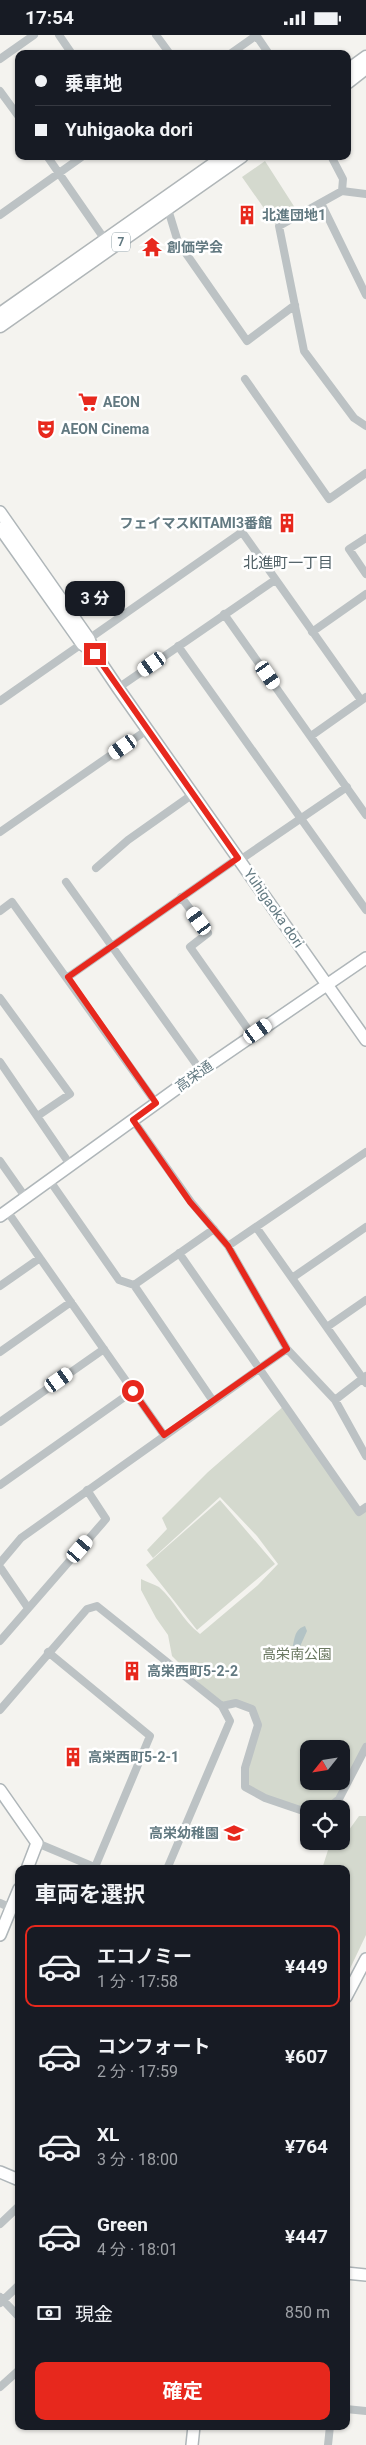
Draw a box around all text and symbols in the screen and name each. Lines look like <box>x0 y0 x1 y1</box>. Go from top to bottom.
text: 17:54 <box>25 6 74 29</box>
text: 乗車地 <box>65 72 122 95</box>
text: Yuhigaoka dori <box>65 118 193 141</box>
building icon: 北進団地1 <box>236 204 258 226</box>
place label: 北進団地1 <box>262 207 326 223</box>
road number: 7 <box>112 233 130 251</box>
temple icon: 創価学会 <box>141 236 163 258</box>
place label: 創価学会 <box>167 239 223 255</box>
supermarket icon: AEON <box>77 391 99 413</box>
place label: AEON <box>103 394 140 410</box>
theatre icon: AEON Cinema <box>35 418 57 440</box>
place label: AEON Cinema <box>61 421 150 437</box>
building icon: フェイマスKITAMI3番館 <box>276 512 298 534</box>
place label: フェイマスKITAMI3番館 <box>119 515 272 531</box>
district label: 北進町一丁目 <box>243 554 333 572</box>
callout: 3 分 <box>65 581 125 617</box>
text: 3 分 <box>80 589 110 608</box>
route end <box>84 643 106 665</box>
car <box>135 649 168 679</box>
car <box>253 658 282 692</box>
car <box>106 732 139 762</box>
street label: Yuhigaoka dori <box>241 865 307 951</box>
car <box>184 904 213 938</box>
car <box>241 1016 274 1046</box>
street label: 高栄通 <box>172 1057 216 1095</box>
car <box>42 1365 75 1395</box>
route start <box>122 1380 144 1402</box>
car <box>64 1533 95 1565</box>
park label: 高栄南公園 <box>262 1646 332 1662</box>
building icon: 高栄西町5-2-2 <box>121 1660 143 1682</box>
place label: 高栄西町5-2-2 <box>147 1663 238 1679</box>
north arrow <box>300 1740 350 1790</box>
map controls <box>300 1740 350 1850</box>
building icon: 高栄西町5-2-1 <box>62 1746 84 1768</box>
place label: 高栄西町5-2-1 <box>88 1749 179 1765</box>
button: locate <box>300 1800 350 1850</box>
school or university icon: 高栄幼稚園 <box>223 1822 245 1844</box>
place label: 高栄幼稚園 <box>149 1825 219 1841</box>
text: 車両を選択 <box>35 1882 145 1907</box>
icon: car <box>37 1944 82 1989</box>
text: エコノミー <box>97 1945 192 1968</box>
text: ¥449 <box>285 1955 328 1978</box>
text: 1 分 · 17:58 <box>97 1972 178 1991</box>
icon: car <box>37 2034 82 2079</box>
text: コンフォート <box>97 2035 210 2058</box>
text: ¥607 <box>285 2045 328 2068</box>
text: 2 分 · 17:59 <box>97 2062 178 2081</box>
text: XL <box>97 2123 119 2146</box>
icon: car <box>37 2124 82 2169</box>
text: ¥764 <box>285 2135 328 2158</box>
text: 3 分 · 18:00 <box>97 2150 178 2169</box>
text: Green <box>97 2213 148 2236</box>
icon: car <box>37 2214 82 2259</box>
text: ¥447 <box>285 2225 328 2248</box>
text: 4 分 · 18:01 <box>97 2240 178 2259</box>
icon: cash <box>35 2299 63 2327</box>
text: 現金 <box>75 2303 113 2326</box>
text: 850 m <box>285 2303 330 2322</box>
button: 確定 <box>35 2362 330 2420</box>

